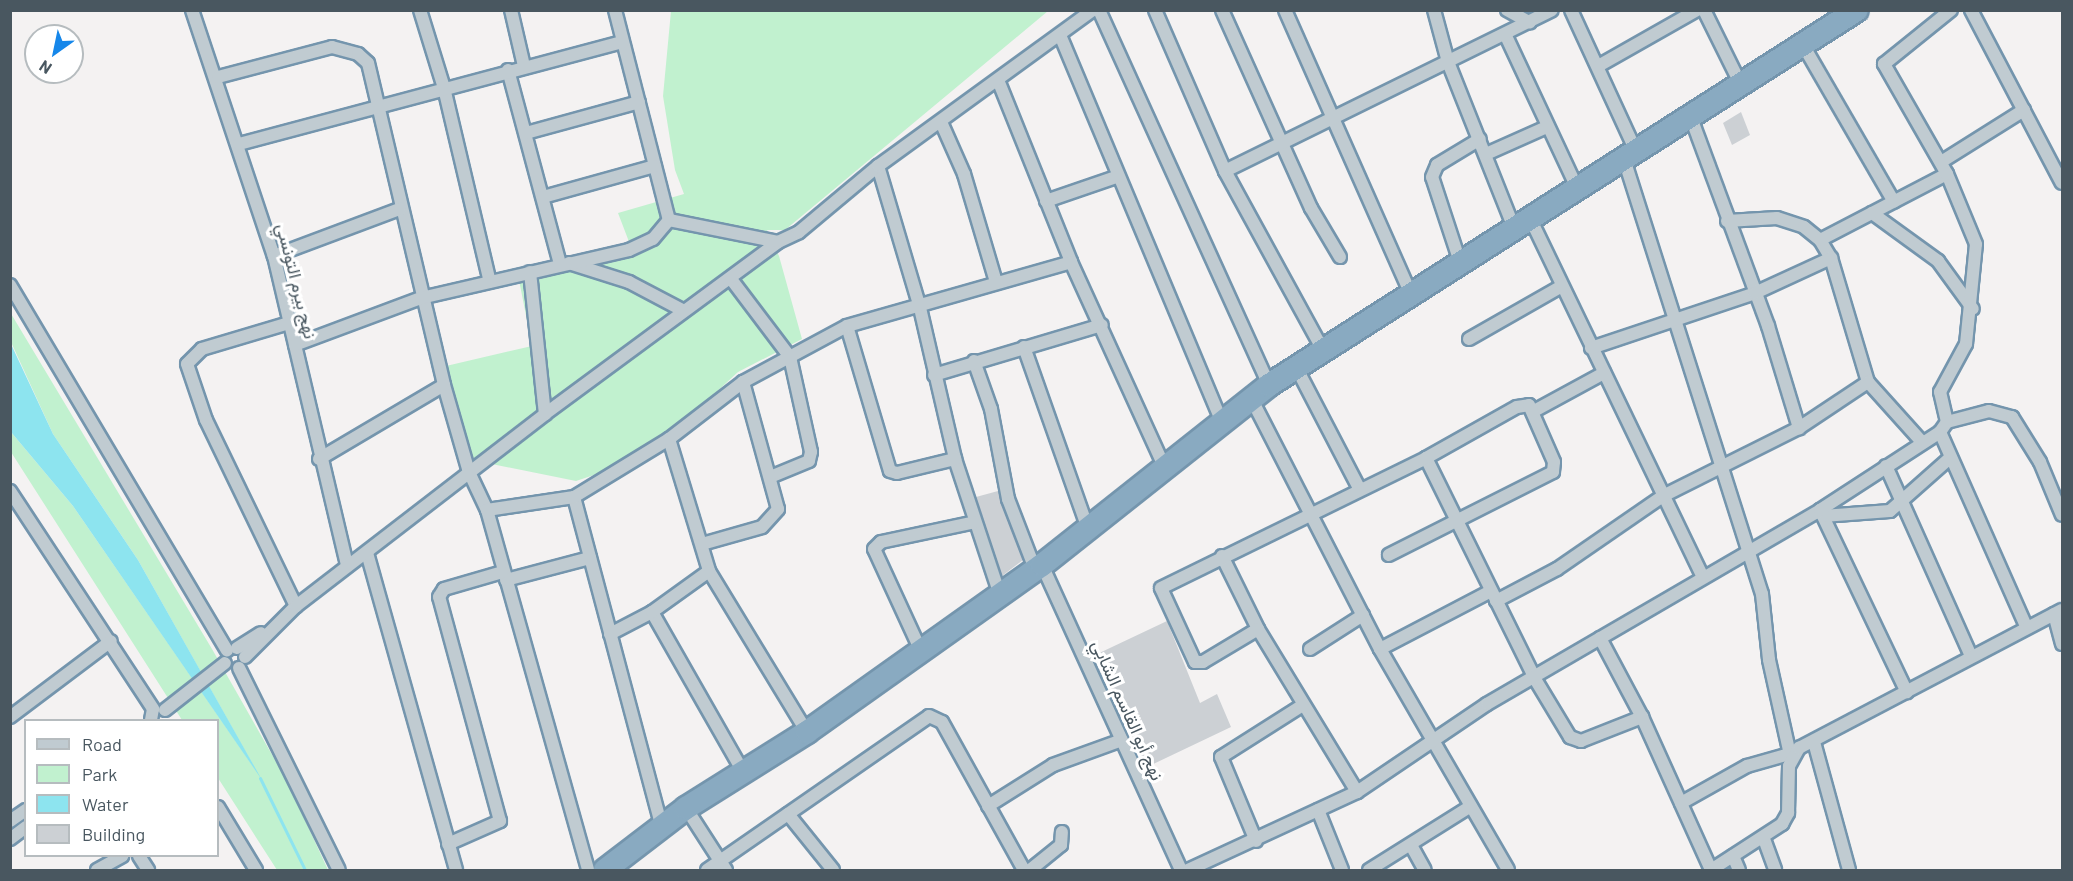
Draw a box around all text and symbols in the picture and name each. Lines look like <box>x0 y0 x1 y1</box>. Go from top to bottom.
north arrow <box>24 24 84 84</box>
text: N <box>35 57 55 79</box>
street label: نهج بيرم التونسي <box>272 221 322 341</box>
street label: نهج أبو القاسم الشابي <box>1087 636 1169 784</box>
legend <box>24 719 219 857</box>
text: Road <box>82 733 122 755</box>
text: Park <box>82 763 117 785</box>
text: Water <box>82 793 129 815</box>
text: Building <box>82 823 145 845</box>

